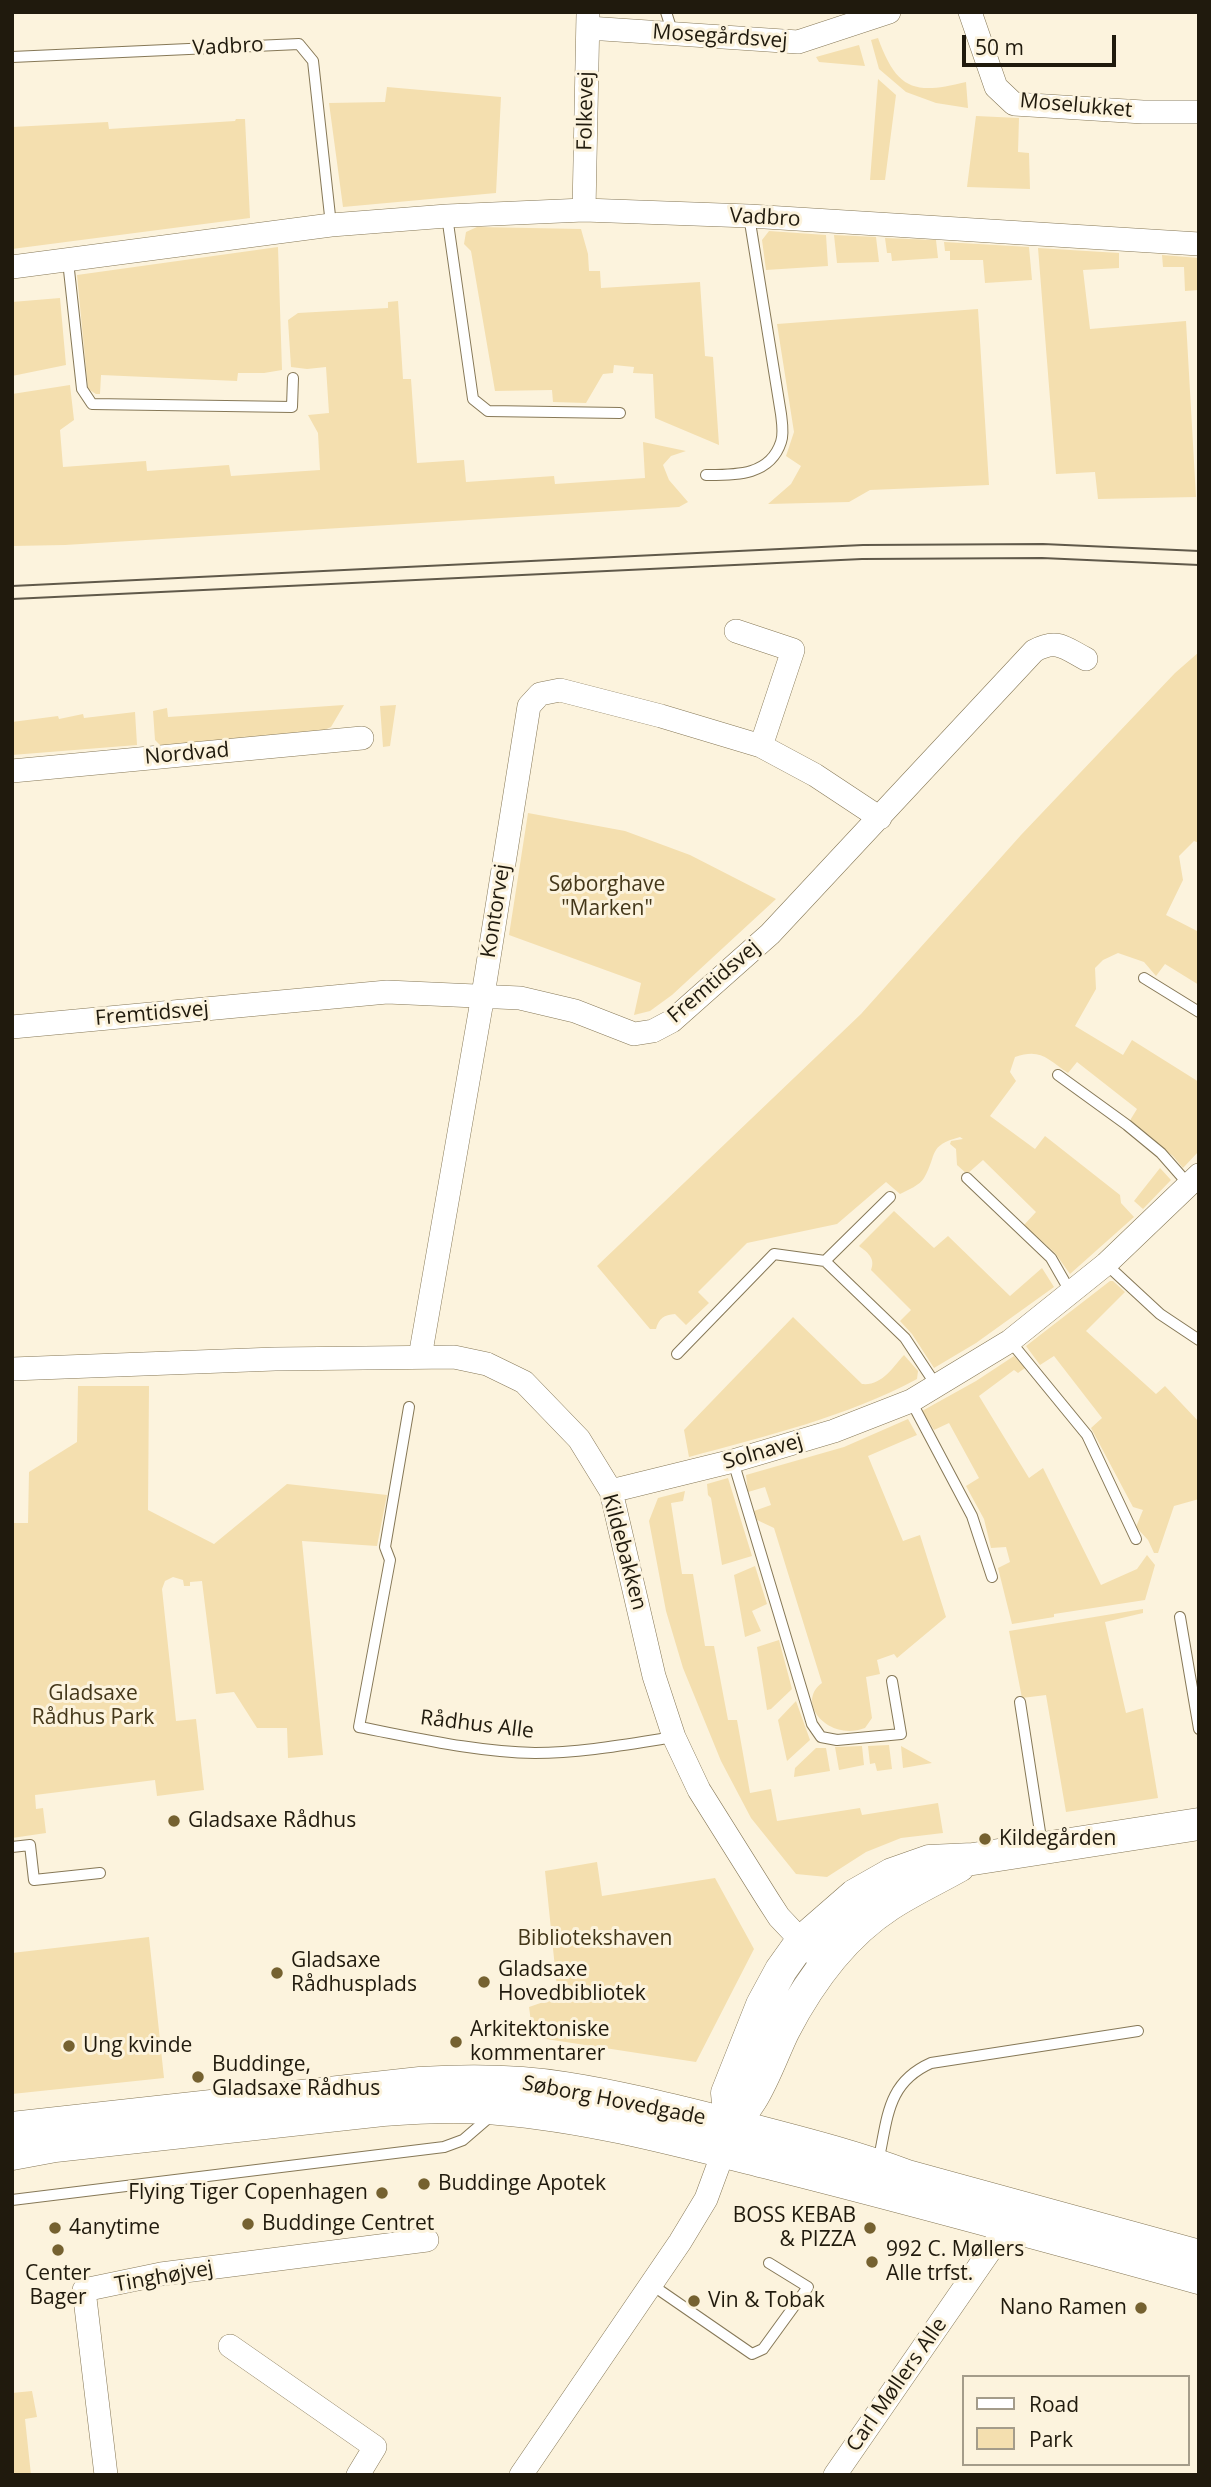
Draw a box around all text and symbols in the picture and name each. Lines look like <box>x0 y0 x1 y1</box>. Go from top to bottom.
street label: Mosegårdsvej <box>652 20 788 54</box>
scale bar <box>966 21 1120 65</box>
street label: Vadbro <box>192 33 264 61</box>
text: 50 m <box>975 33 1024 61</box>
street label: Folkevej <box>573 71 599 151</box>
street label: Moselukket <box>1019 89 1133 123</box>
street label: Vadbro <box>729 204 801 232</box>
street label: Nordvad <box>144 738 230 770</box>
street label: Kontorvej <box>476 862 516 960</box>
park label: Søborghave "Marken" <box>549 872 665 922</box>
street label: Fremtidsvej <box>663 935 765 1029</box>
street label: Fremtidsvej <box>94 996 210 1032</box>
street label: Solnavej <box>720 1429 806 1475</box>
street label: Kildebakken <box>596 1491 652 1613</box>
park label: Gladsaxe Rådhus Park <box>32 1681 154 1731</box>
street label: Rådhus Alle <box>419 1706 535 1744</box>
place label: Gladsaxe Rådhus <box>188 1808 356 1834</box>
marker: Gladsaxe Rådhus <box>166 1813 182 1829</box>
place label: Kildegården <box>999 1826 1116 1852</box>
marker: Kildegården <box>977 1831 993 1847</box>
park label: Bibliotekshaven <box>518 1926 672 1952</box>
place label: Gladsaxe Rådhusplads <box>291 1948 417 1998</box>
place label: Gladsaxe Hovedbibliotek <box>498 1957 646 2007</box>
marker: Gladsaxe Rådhusplads <box>269 1965 285 1981</box>
marker: Gladsaxe Hovedbibliotek <box>476 1974 492 1990</box>
place label: Arkitektoniske kommentarer <box>470 2017 610 2067</box>
place label: Ung kvinde <box>83 2033 192 2059</box>
marker: Arkitektoniske kommentarer <box>448 2034 464 2050</box>
marker: Ung kvinde <box>61 2038 77 2054</box>
place label: Buddinge, Gladsaxe Rådhus <box>212 2052 380 2102</box>
marker: Buddinge, Gladsaxe Rådhus <box>190 2069 206 2085</box>
street label: Søborg Hovedgade <box>520 2071 708 2131</box>
place label: Buddinge Apotek <box>438 2171 606 2197</box>
marker: Buddinge Apotek <box>416 2176 432 2192</box>
place label: Flying Tiger Copenhagen <box>128 2180 368 2206</box>
marker: Flying Tiger Copenhagen <box>374 2185 390 2201</box>
place label: BOSS KEBAB & PIZZA <box>733 2203 856 2253</box>
place label: Buddinge Centret <box>262 2211 434 2237</box>
place label: 4anytime <box>69 2215 160 2241</box>
marker: Buddinge Centret <box>240 2216 256 2232</box>
marker: 4anytime <box>47 2220 63 2236</box>
marker: BOSS KEBAB & PIZZA <box>862 2220 878 2236</box>
place label: 992 C. Møllers Alle trfst. <box>886 2237 1024 2287</box>
marker: Center Bager <box>50 2242 66 2258</box>
marker: 992 C. Møllers Alle trfst. <box>864 2254 880 2270</box>
street label: Tinghøjvej <box>113 2256 215 2298</box>
place label: Center Bager <box>25 2261 91 2311</box>
place label: Vin & Tobak <box>708 2288 825 2314</box>
marker: Vin & Tobak <box>686 2293 702 2309</box>
place label: Nano Ramen <box>1000 2295 1127 2321</box>
marker: Nano Ramen <box>1133 2300 1149 2316</box>
street label: Carl Møllers Alle <box>841 2313 953 2457</box>
legend <box>962 2375 1190 2466</box>
text: Road <box>1029 2390 1079 2418</box>
text: Park <box>1029 2425 1073 2453</box>

